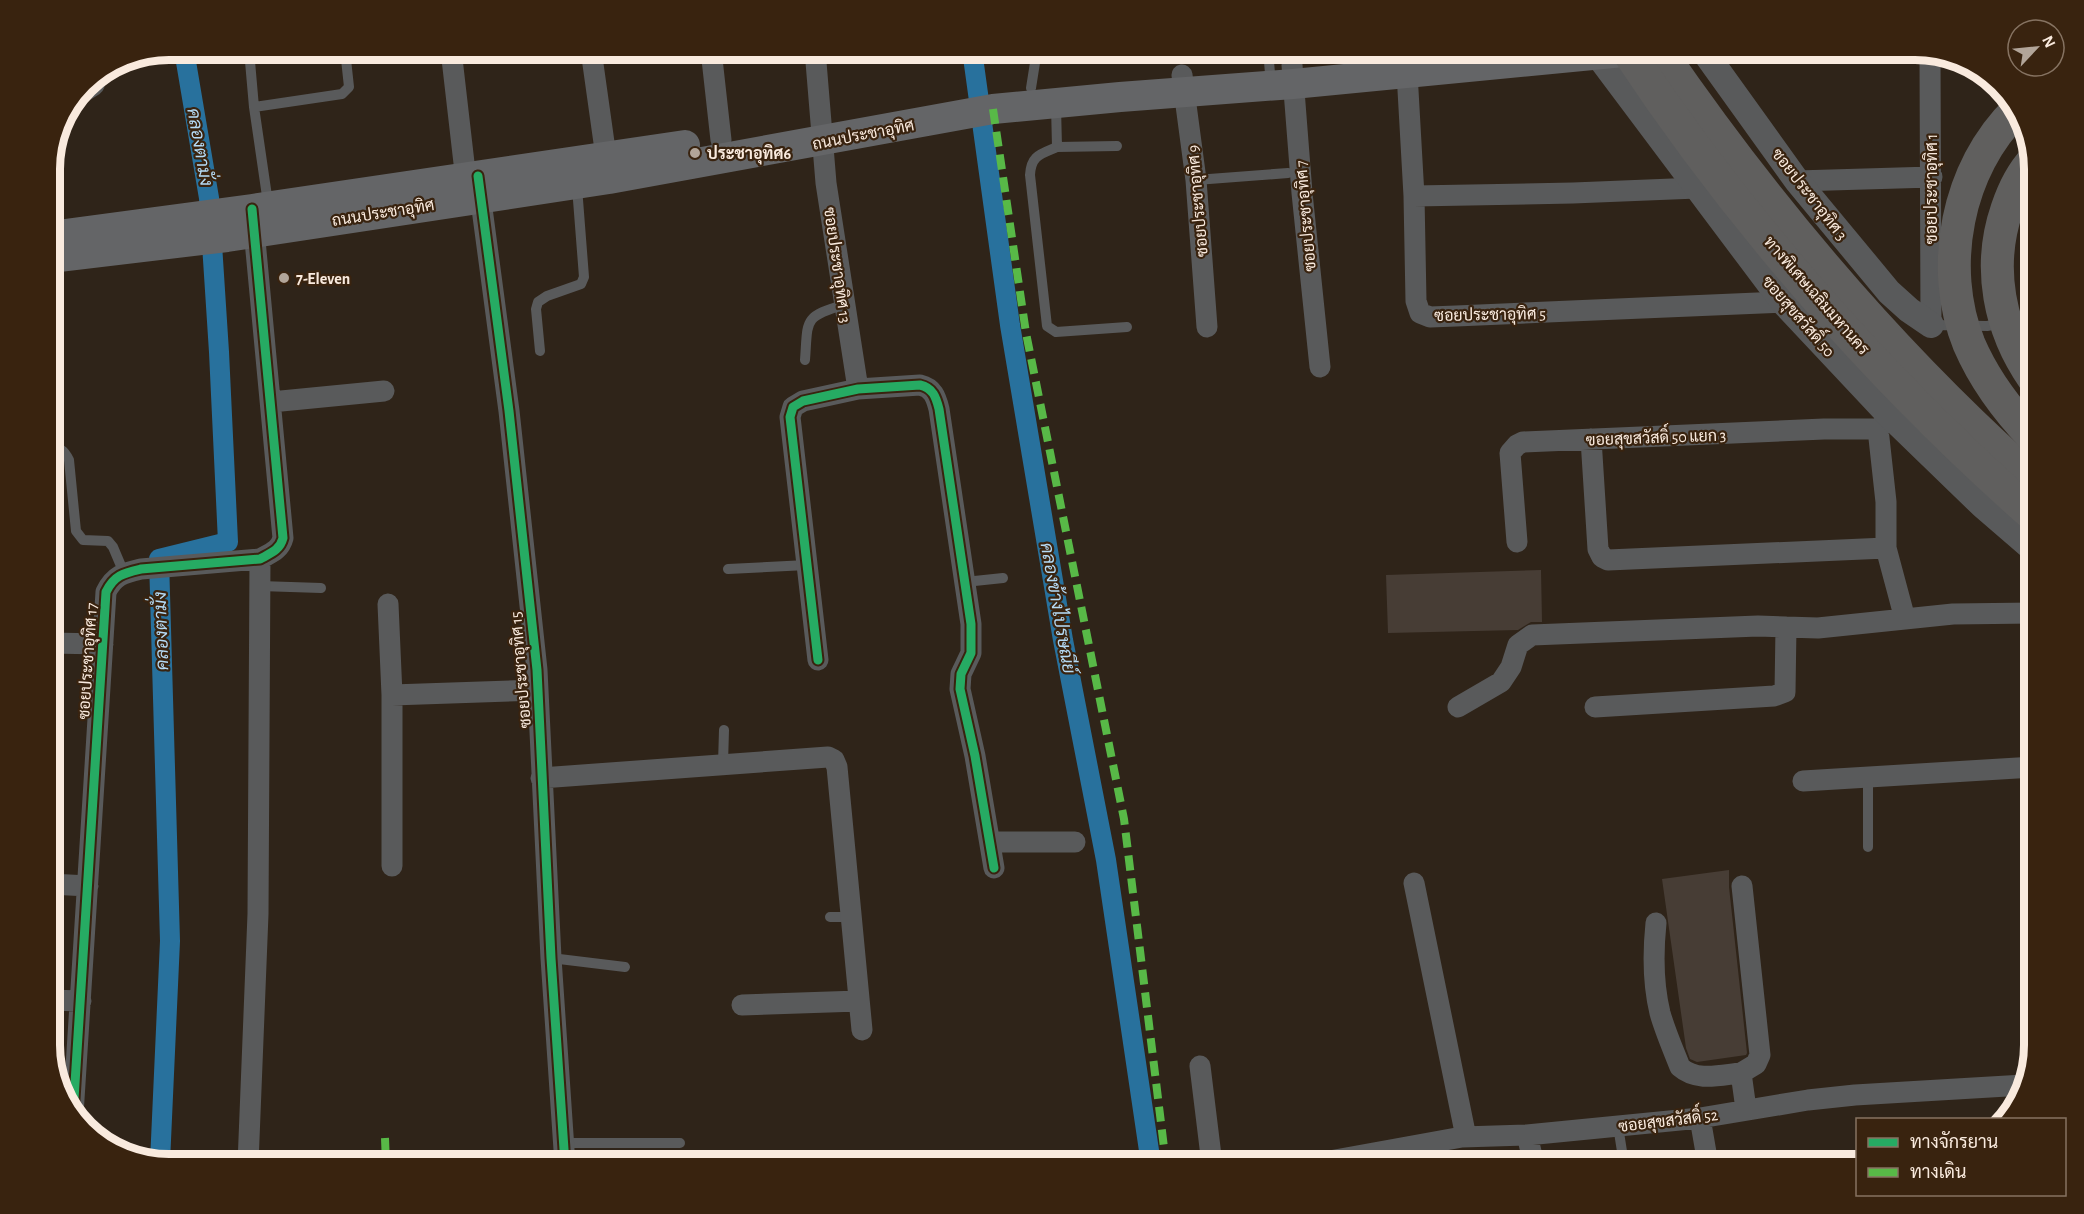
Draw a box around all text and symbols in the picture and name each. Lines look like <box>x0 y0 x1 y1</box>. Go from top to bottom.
north arrow <box>2006 18 2066 78</box>
text: N <box>2039 33 2058 50</box>
water label: คลองตามั่ง <box>183 105 222 188</box>
street label: ถนนประชาอุทิศ <box>811 115 916 156</box>
street label: ซอยประชาอุทิศ 1 <box>1922 134 1943 244</box>
place label: ประชาอุทิศ6 <box>707 143 791 165</box>
street label: ซอยประชาอุทิศ 9 <box>1183 144 1214 258</box>
street label: ซอยประชาอุทิศ 3 <box>1766 145 1851 245</box>
marker: ประชาอุทิศ6 <box>688 146 702 160</box>
street label: ซอยประชาอุทิศ 7 <box>1291 159 1322 272</box>
street label: ถนนประชาอุทิศ <box>331 195 436 232</box>
street label: ซอยประชาอุทิศ 13 <box>818 206 855 325</box>
street label: ทางพิเศษเฉลิมมหานคร <box>1761 232 1873 358</box>
street label: ซอยสุขสวัสดิ์ 50 <box>1757 268 1843 362</box>
marker: 7-Eleven <box>277 271 291 285</box>
place label: 7-Eleven <box>296 271 350 287</box>
street label: ซอยประชาอุทิศ 5 <box>1434 304 1546 327</box>
street label: ฃอยสุขสวัสดิ์ 50 แยก 3 <box>1585 420 1727 451</box>
water label: คลองข้างไปรษณีย์ <box>1037 540 1083 678</box>
water label: คลองตามั่ง <box>144 591 172 671</box>
street label: ซอยประชาอุทิศ 17 <box>74 602 103 720</box>
street label: ซอยประชาอุทิศ 15 <box>506 611 537 729</box>
street label: ซอยสุขสวัสดิ์ 52 <box>1617 1100 1719 1138</box>
legend <box>1856 1118 2066 1196</box>
text: ทางจักรยาน <box>1910 1131 1998 1152</box>
text: ทางเดิน <box>1910 1161 1966 1182</box>

